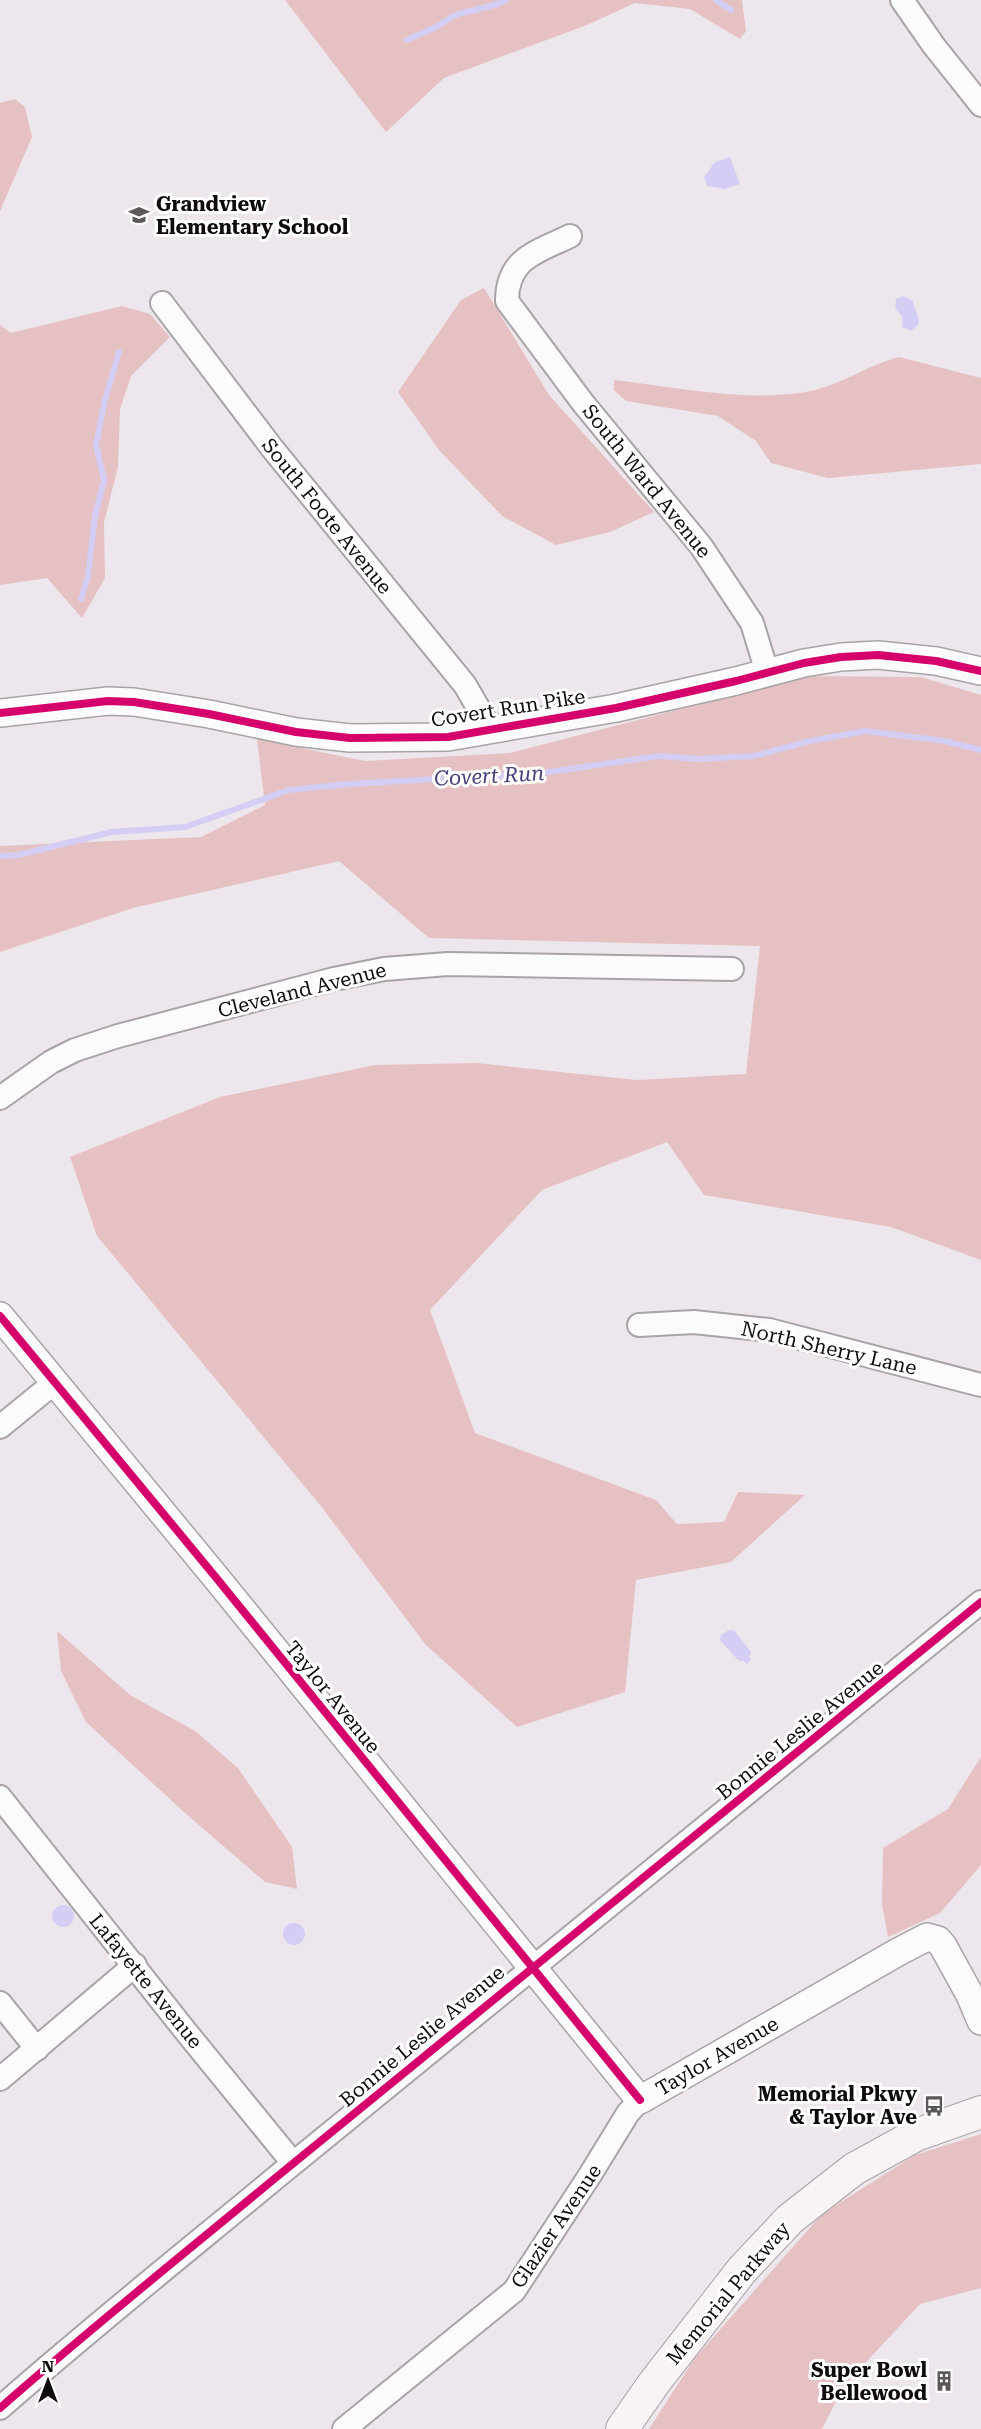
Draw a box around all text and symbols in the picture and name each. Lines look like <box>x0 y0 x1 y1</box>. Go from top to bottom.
place label: Grandview Elementary School <box>156 192 349 239</box>
school or university icon: Grandview Elementary School <box>127 203 151 227</box>
street label: South Ward Avenue <box>578 399 716 563</box>
street label: South Foote Avenue <box>257 433 397 599</box>
street label: Covert Run Pike <box>429 684 587 732</box>
water label: Covert Run <box>433 761 545 791</box>
street label: Cleveland Avenue <box>215 957 389 1023</box>
street label: North Sherry Lane <box>739 1316 919 1380</box>
street label: Taylor Avenue <box>280 1636 386 1758</box>
street label: Bonnie Leslie Avenue <box>712 1655 888 1805</box>
street label: Lafayette Avenue <box>84 1909 208 2053</box>
street label: Bonnie Leslie Avenue <box>335 1960 509 2112</box>
street label: Taylor Avenue <box>651 2011 783 2101</box>
place label: Memorial Pkwy & Taylor Ave <box>758 2082 917 2129</box>
bus stop icon: Memorial Pkwy & Taylor Ave <box>922 2094 946 2118</box>
street label: Glazier Avenue <box>506 2159 606 2292</box>
street label: Memorial Parkway <box>661 2216 795 2369</box>
north arrow <box>18 2351 78 2411</box>
text: N <box>42 2357 54 2376</box>
place label: Super Bowl Bellewood <box>811 2358 928 2405</box>
building icon: Super Bowl Bellewood <box>932 2369 956 2393</box>

